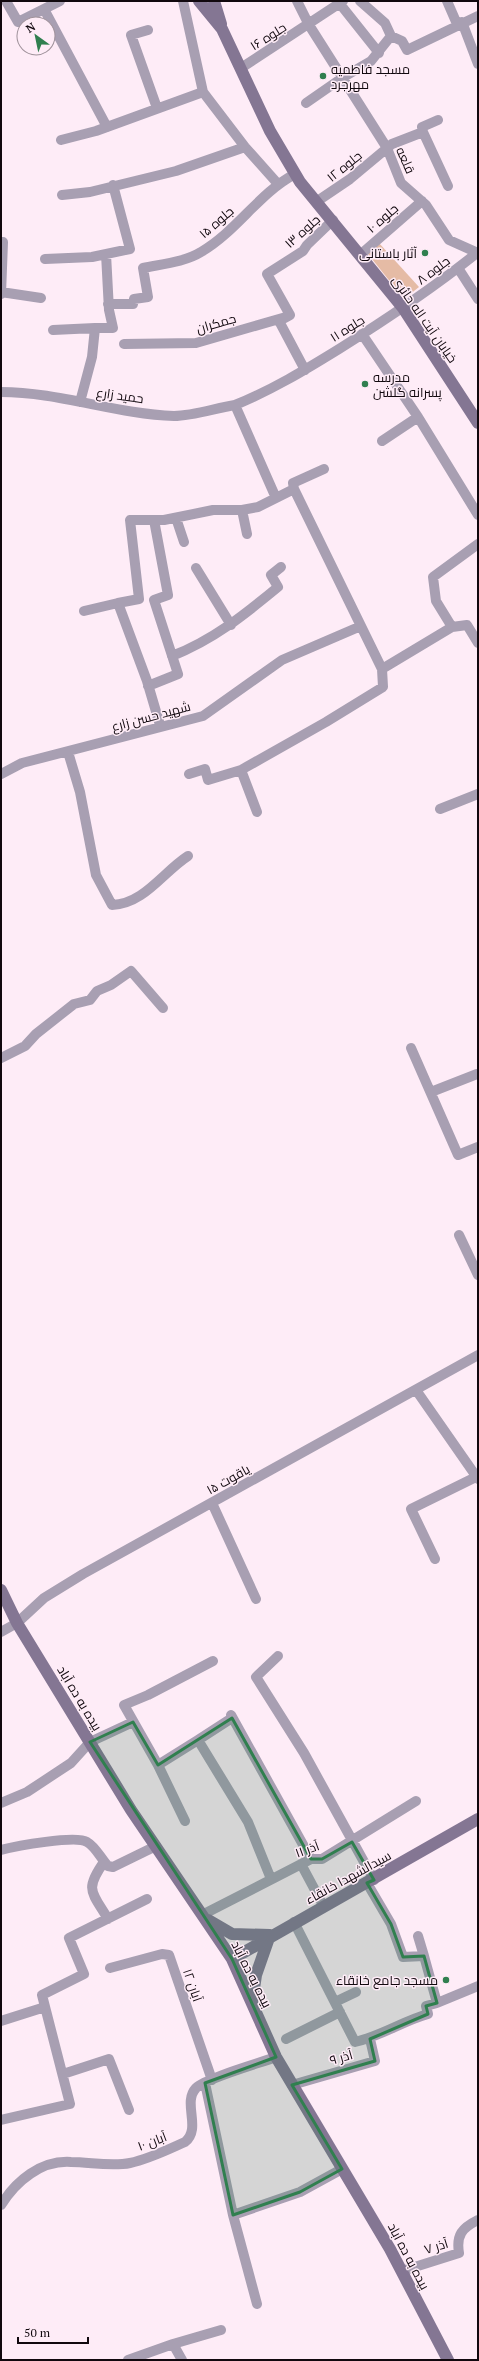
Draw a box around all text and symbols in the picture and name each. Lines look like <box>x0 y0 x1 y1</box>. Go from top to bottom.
north arrow <box>16 16 56 56</box>
street label: جلوه ۱۶ <box>246 18 290 54</box>
text: N <box>23 19 38 36</box>
place label: مسجد فاطمیه مهرجرد <box>331 60 410 93</box>
marker: مسجد فاطمیه مهرجرد <box>318 71 328 81</box>
street label: قلعه <box>392 144 420 176</box>
street label: جلوه ۱۲ <box>323 146 365 186</box>
street label: جلوه ۱۰ <box>362 199 402 237</box>
street label: جلوه ۱۵ <box>195 202 237 242</box>
street label: جلوه ۱۳ <box>280 210 324 252</box>
place label: آثار باستانی <box>359 244 417 262</box>
marker: آثار باستانی <box>420 248 430 258</box>
street label: جلوه ۸ <box>413 251 453 289</box>
street label: خیابان آیت اله حائری <box>388 272 462 366</box>
street label: جمکران <box>194 309 238 337</box>
street label: جلوه ۱۱ <box>326 310 368 346</box>
place label: مدرسه پسرانه گلشن <box>373 368 442 402</box>
marker: مدرسه پسرانه گلشن <box>360 379 370 389</box>
street label: حمید زارع <box>95 383 145 407</box>
street label: شهید حسن زارع <box>109 697 193 735</box>
street label: یاقوت ۱۵ <box>203 1459 253 1498</box>
street label: بیده به ده آباد <box>53 1662 107 1734</box>
street label: آذر ۱۱ <box>292 1836 322 1862</box>
street label: سیدالشهدا خانقاء <box>302 1846 394 1908</box>
street label: بیده به ده آباد <box>227 1937 277 2011</box>
street label: آبان ۱۲ <box>179 1966 207 2004</box>
place label: مسجد جامع خانقاء <box>336 1971 438 1989</box>
marker: مسجد جامع خانقاء <box>441 1975 451 1985</box>
street label: آذر ۹ <box>327 2045 355 2069</box>
street label: آبان ۱۰ <box>135 2127 170 2155</box>
street label: بیده به ده آباد <box>384 2219 434 2293</box>
street label: آذر ۷ <box>422 2234 451 2258</box>
scale bar <box>18 2319 88 2345</box>
text: 50 m <box>24 2325 51 2340</box>

